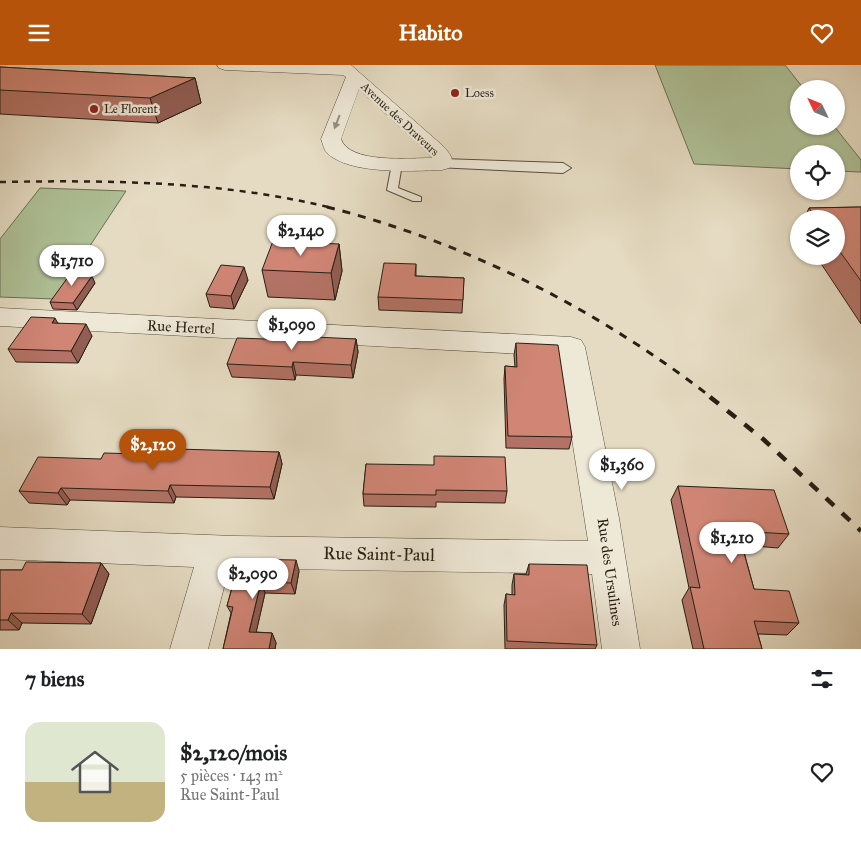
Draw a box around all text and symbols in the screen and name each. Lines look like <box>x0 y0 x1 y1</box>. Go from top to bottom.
icon: menu <box>25 19 53 47</box>
text: Habito <box>399 19 462 46</box>
icon: heart <box>808 19 836 47</box>
street label: Avenue des Draveurs <box>357 79 442 159</box>
north arrow <box>790 80 845 135</box>
map controls <box>790 80 845 265</box>
place label: Loess <box>465 86 494 100</box>
marker: Loess <box>449 87 461 99</box>
place label: Le Florent <box>104 102 158 116</box>
marker: Le Florent <box>88 103 100 115</box>
one-way arrow <box>333 115 341 130</box>
button: locate <box>790 145 845 200</box>
button: layers <box>790 210 845 265</box>
pin: $2,140 <box>260 215 342 257</box>
text: $2,140 <box>278 221 324 240</box>
pin: $1,710 <box>31 245 113 287</box>
text: $1,710 <box>50 251 94 270</box>
pin: $1,090 <box>251 309 333 351</box>
text: $1,090 <box>268 315 316 334</box>
street label: Rue Hertel <box>146 316 216 338</box>
pin: $2,120 <box>112 429 194 471</box>
text: $2,120 <box>130 435 176 454</box>
pin: $1,360 <box>581 449 663 491</box>
text: $1,360 <box>600 455 644 474</box>
street label: Rue des Ursulines <box>594 517 626 627</box>
pin: $1,210 <box>691 521 773 564</box>
text: $1,210 <box>710 528 754 547</box>
street label: Rue Saint-Paul <box>323 542 435 566</box>
pin: $2,090 <box>212 557 294 600</box>
text: $2,090 <box>228 564 278 583</box>
icon: filters <box>808 665 836 693</box>
text: 7 biens <box>25 666 84 692</box>
text: $2,120/mois <box>180 740 287 766</box>
icon: home <box>65 742 125 802</box>
icon: heart <box>808 758 836 786</box>
text: 5 pièces · 143 m² <box>180 766 283 785</box>
text: Rue Saint-Paul <box>180 785 279 804</box>

